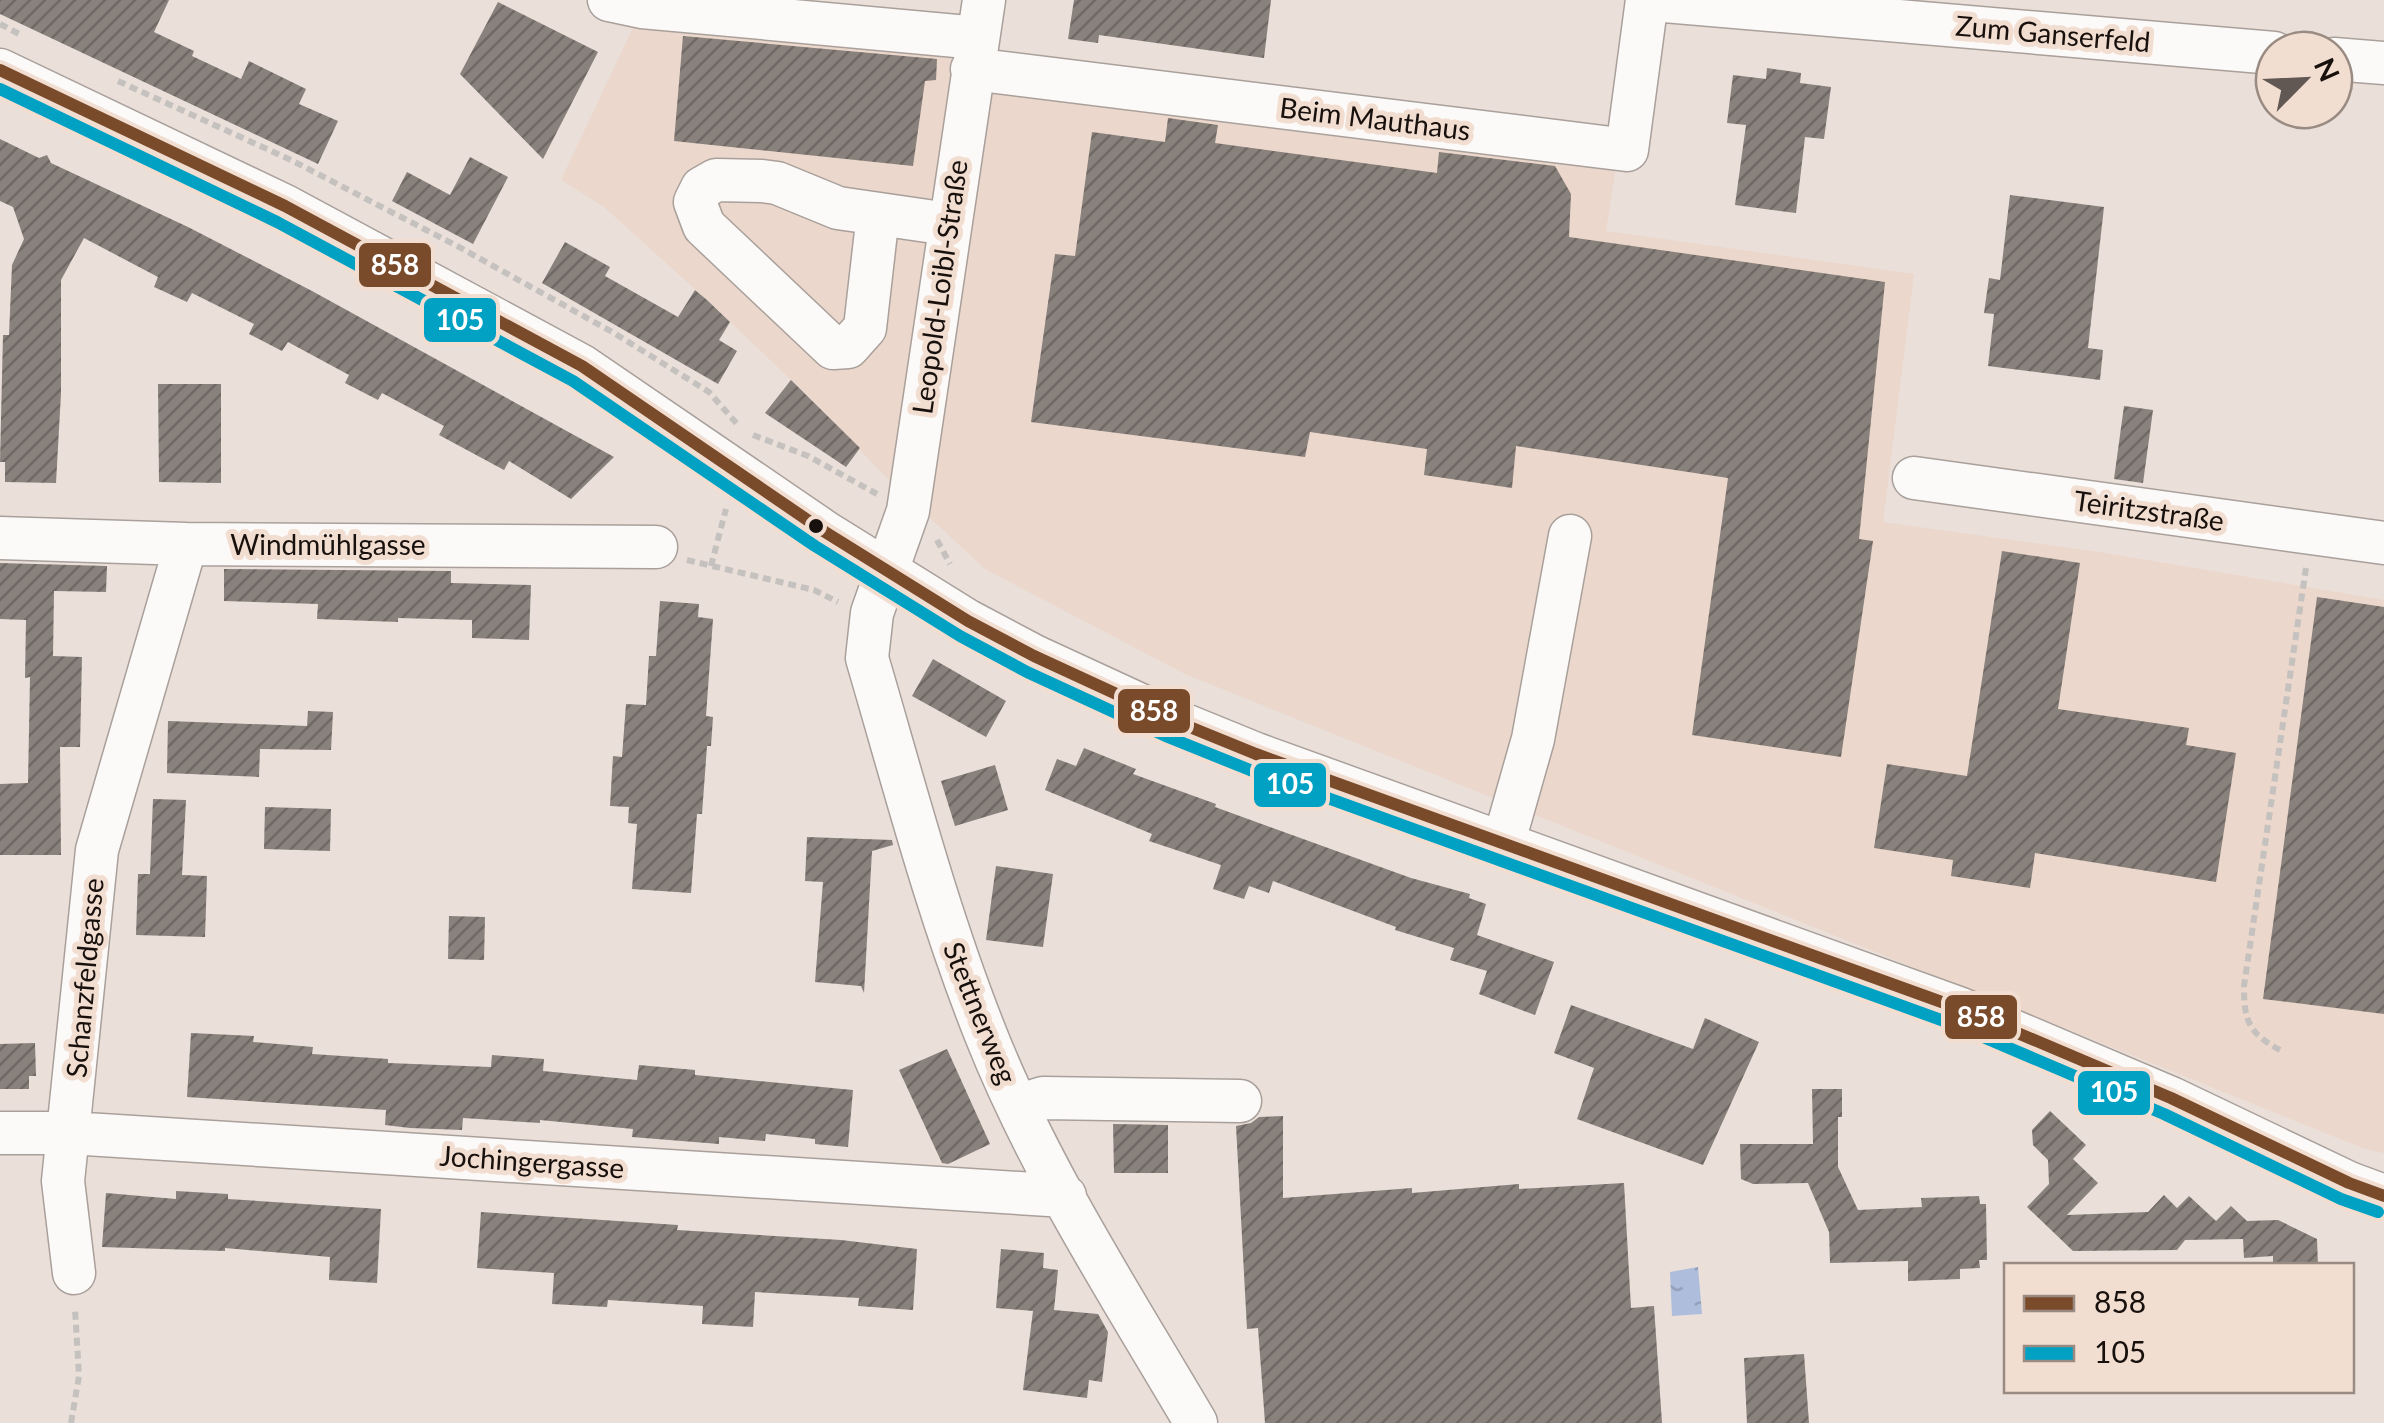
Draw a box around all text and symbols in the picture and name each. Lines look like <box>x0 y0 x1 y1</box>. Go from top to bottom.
street label: Zum Ganserfeld <box>1954 8 2152 58</box>
north arrow <box>2254 30 2354 130</box>
text: N <box>2308 53 2348 86</box>
street label: Beim Mauthaus <box>1278 89 1472 147</box>
street label: Leopold-Loibl-Straße <box>904 158 974 416</box>
line badge: 858 <box>357 241 433 289</box>
text: 858 <box>371 247 419 281</box>
line badge: 105 <box>422 296 498 344</box>
text: 105 <box>436 302 484 336</box>
street label: Teiritzstraße <box>2072 483 2226 537</box>
unlabelled marker <box>806 516 826 536</box>
street label: Windmühlgasse <box>230 527 426 561</box>
line badge: 858 <box>1116 687 1192 735</box>
text: 858 <box>1130 693 1178 727</box>
line badge: 105 <box>1252 761 1328 809</box>
text: 105 <box>1266 766 1314 800</box>
street label: Schanzfeldgasse <box>58 877 110 1079</box>
street label: Stettnerweg <box>937 937 1025 1089</box>
line badge: 858 <box>1943 993 2019 1041</box>
text: 858 <box>1957 999 2005 1033</box>
line badge: 105 <box>2076 1069 2152 1117</box>
text: 105 <box>2090 1074 2138 1108</box>
street label: Jochingergasse <box>439 1138 626 1184</box>
legend <box>2004 1263 2354 1393</box>
text: 858 <box>2094 1283 2146 1319</box>
text: 105 <box>2094 1333 2146 1369</box>

